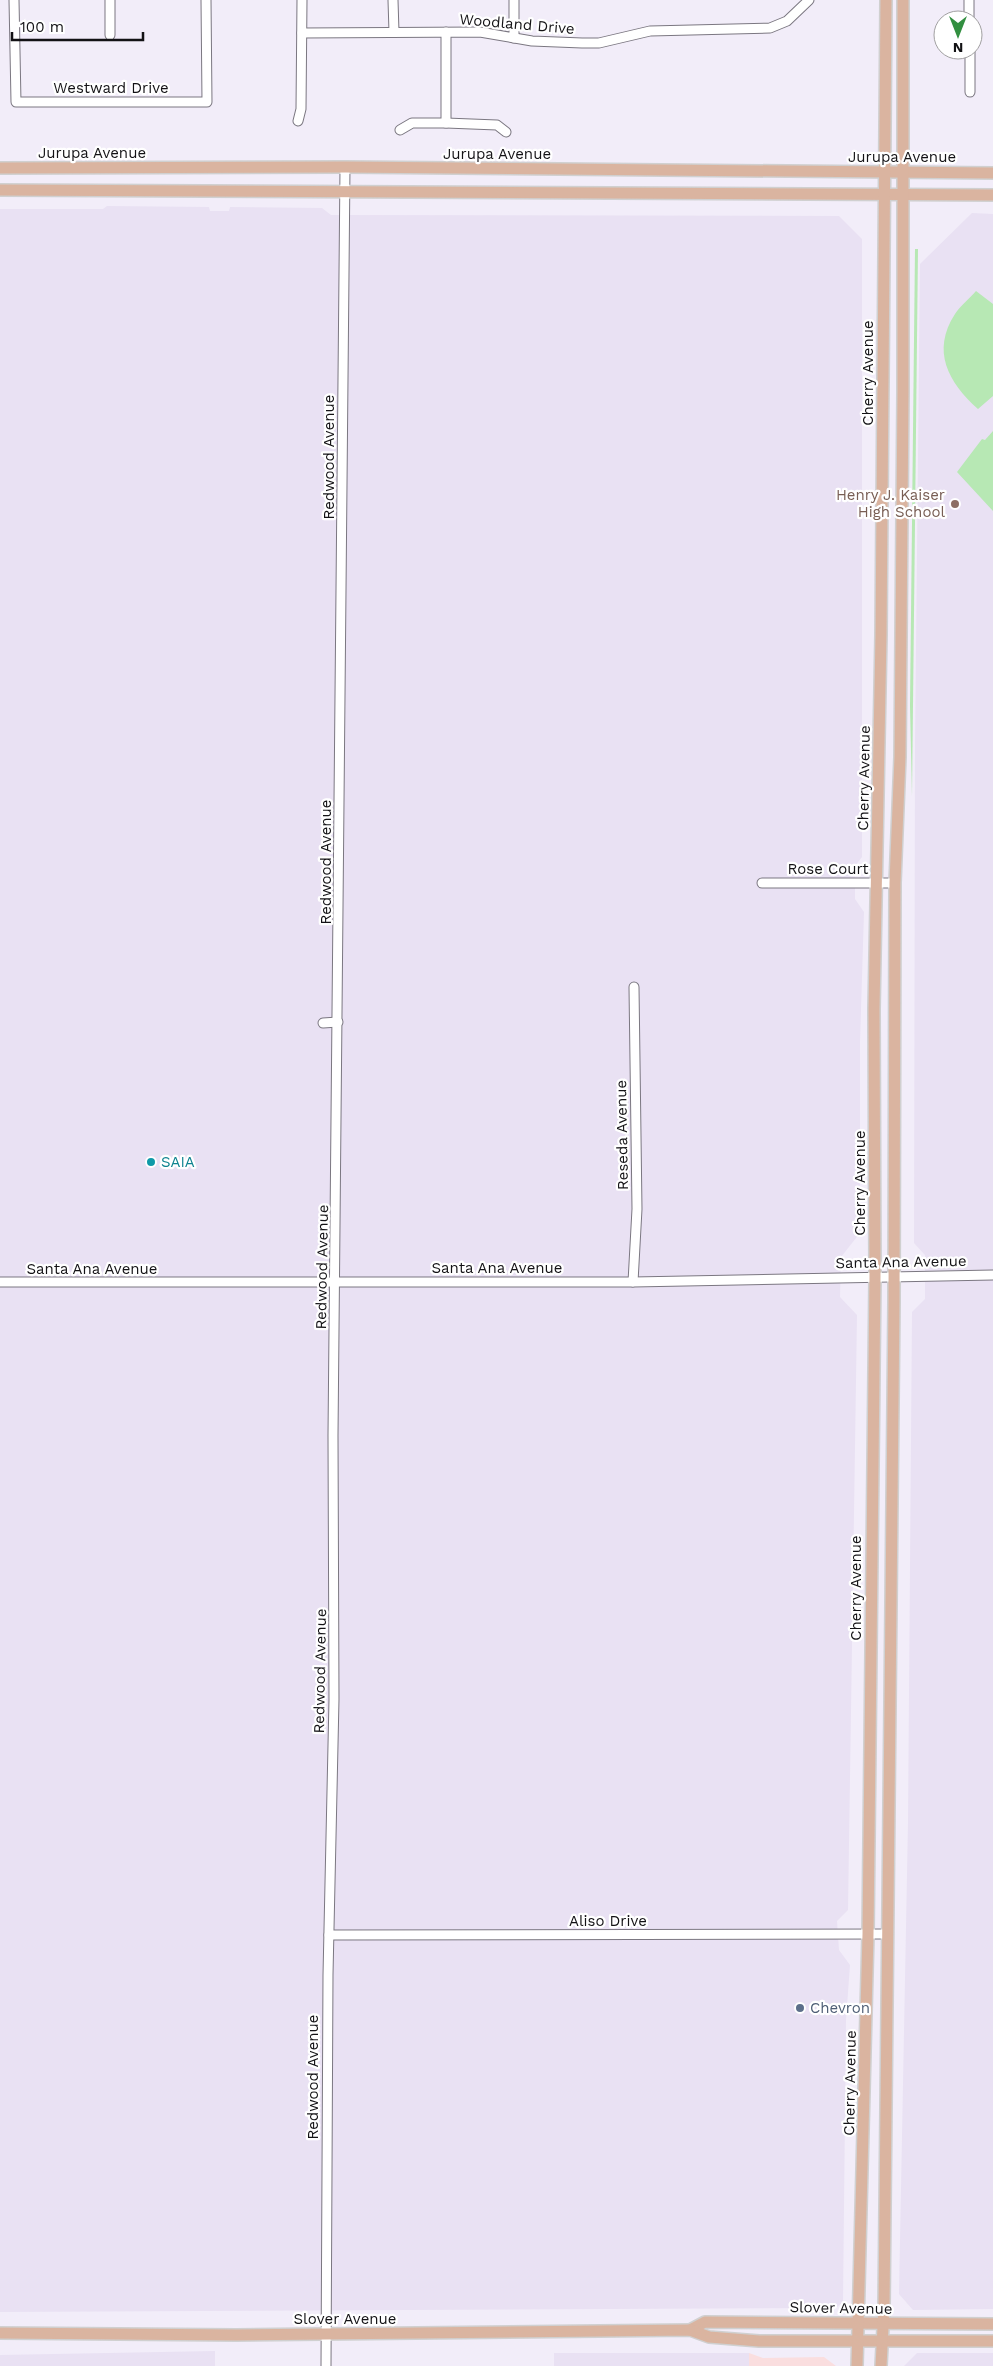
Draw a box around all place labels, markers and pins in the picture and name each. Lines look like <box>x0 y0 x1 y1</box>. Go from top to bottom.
place label: Henry J. Kaiser High School <box>836 486 945 521</box>
marker: Henry J. Kaiser High School <box>949 498 961 510</box>
place label: SAIA <box>161 1153 195 1171</box>
marker: SAIA <box>145 1156 157 1168</box>
place label: Chevron <box>810 1999 870 2017</box>
marker: Chevron <box>794 2002 806 2014</box>

